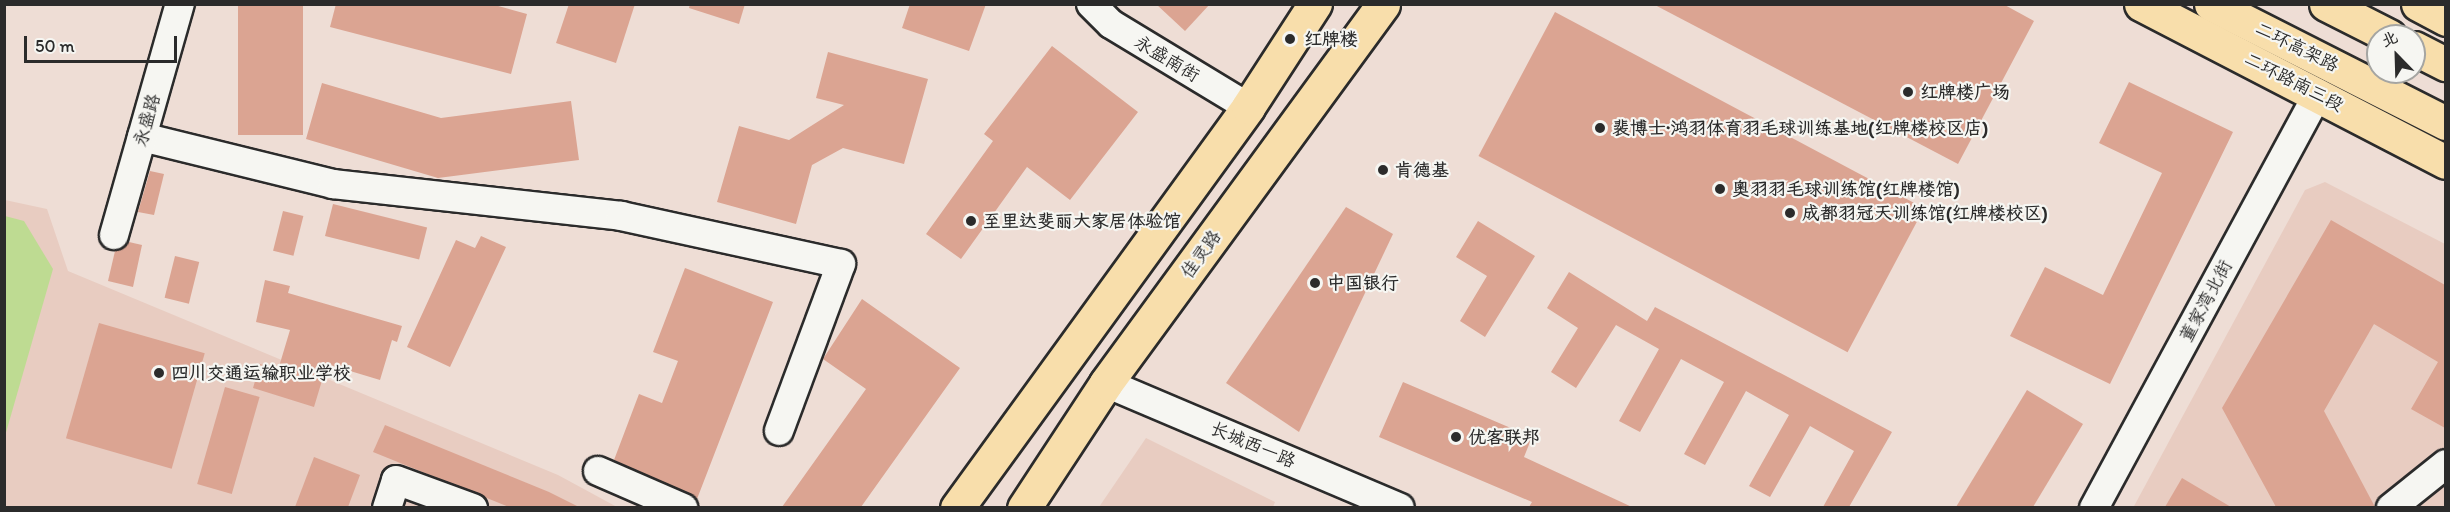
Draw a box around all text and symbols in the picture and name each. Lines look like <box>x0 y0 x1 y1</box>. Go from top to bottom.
street label: 二环高架路 <box>2252 18 2342 76</box>
scale bar <box>27 24 180 62</box>
north arrow <box>2366 24 2426 84</box>
text: 北 <box>2378 27 2401 51</box>
place label: 红牌楼 <box>1304 28 1358 50</box>
marker: 红牌楼 <box>1281 30 1299 48</box>
street label: 永盛南街 <box>1131 31 1203 87</box>
text: 50 m <box>35 35 75 57</box>
street label: 二环路南三段 <box>2241 48 2347 116</box>
place label: 红牌楼广场 <box>1920 81 2010 103</box>
marker: 红牌楼广场 <box>1901 85 1915 99</box>
street label: 永盛路 <box>129 91 165 149</box>
place label: 裴博士·鸿羽体育羽毛球训练基地(红牌楼校区店) <box>1612 117 1988 139</box>
marker: 裴博士·鸿羽体育羽毛球训练基地(红牌楼校区店) <box>1593 121 1607 135</box>
place label: 肯德基 <box>1395 159 1449 181</box>
marker: 肯德基 <box>1376 163 1390 177</box>
place label: 奥羽羽毛球训练馆(红牌楼馆) <box>1732 178 1960 200</box>
marker: 奥羽羽毛球训练馆(红牌楼馆) <box>1713 182 1727 196</box>
place label: 成都羽冠天训练馆(红牌楼校区) <box>1802 202 2048 224</box>
marker: 成都羽冠天训练馆(红牌楼校区) <box>1783 206 1797 220</box>
place label: 至里达斐丽大家居体验馆 <box>983 210 1181 232</box>
marker: 至里达斐丽大家居体验馆 <box>964 214 978 228</box>
street label: 佳灵路 <box>1176 226 1226 282</box>
street label: 董家湾北街 <box>2175 256 2237 346</box>
place label: 中国银行 <box>1327 272 1399 294</box>
marker: 中国银行 <box>1308 276 1322 290</box>
place label: 四川交通运输职业学校 <box>171 362 351 384</box>
marker: 四川交通运输职业学校 <box>152 366 166 380</box>
street label: 长城西一路 <box>1207 417 1299 473</box>
place label: 优客联邦 <box>1468 426 1540 448</box>
marker: 优客联邦 <box>1449 430 1463 444</box>

